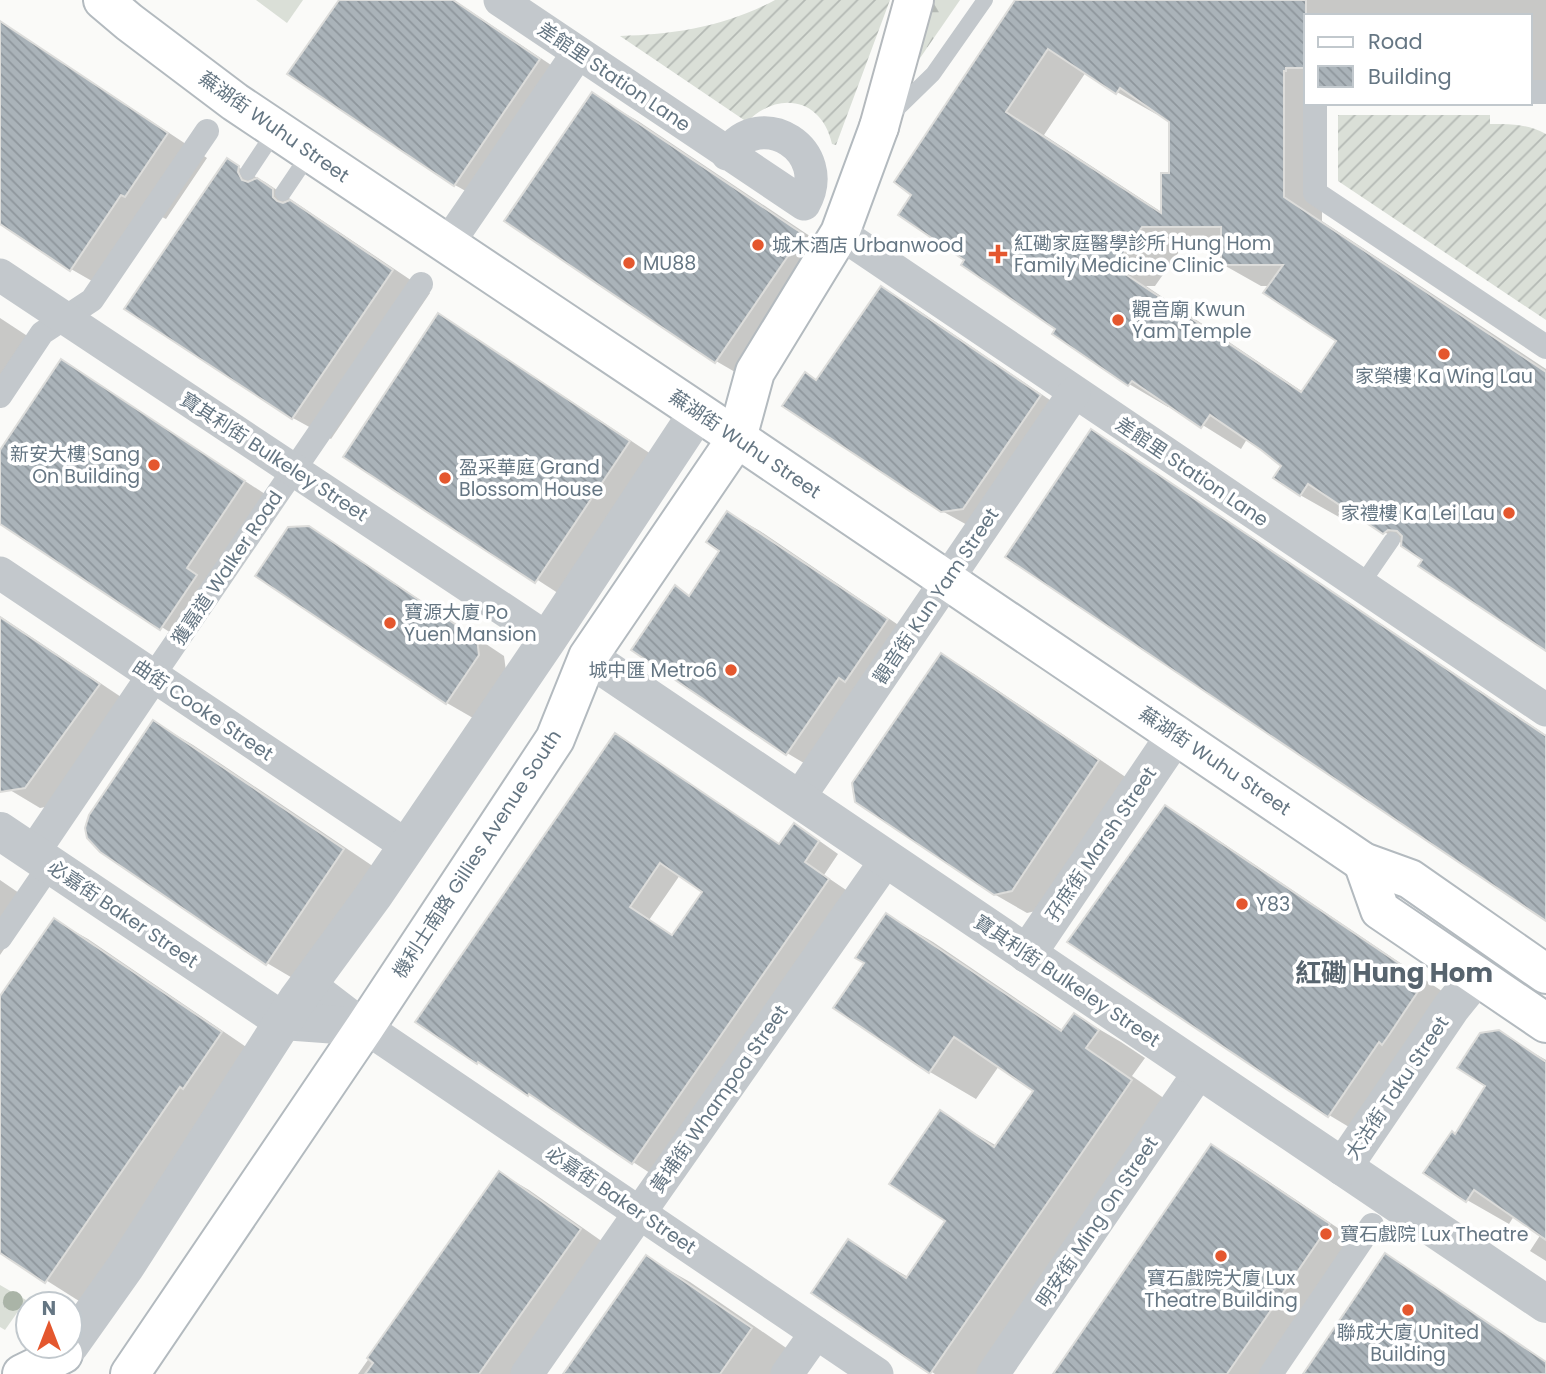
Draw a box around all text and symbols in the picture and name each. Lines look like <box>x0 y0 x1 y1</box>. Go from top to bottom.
legend <box>1304 14 1532 105</box>
street label: 差館里 Station Lane <box>532 16 696 138</box>
text: Road <box>1368 27 1423 56</box>
text: Building <box>1368 62 1452 91</box>
street label: 蕪湖街 Wuhu Street <box>193 65 355 189</box>
place label: 紅磡家庭醫學診所 Hung Hom Family Medicine Clinic <box>1014 230 1271 279</box>
place label: 城木酒店 Urbanwood <box>772 232 964 259</box>
marker: 城木酒店 Urbanwood <box>750 237 766 253</box>
marker: 紅磡家庭醫學診所 Hung Hom Family Medicine Clinic <box>988 244 1008 264</box>
place label: MU88 <box>643 250 696 277</box>
marker: MU88 <box>621 255 637 271</box>
place label: 觀音廟 Kwun Yam Temple <box>1132 296 1252 345</box>
marker: 觀音廟 Kwun Yam Temple <box>1110 312 1126 328</box>
marker: 家榮樓 Ka Wing Lau <box>1436 346 1452 362</box>
place label: 家榮樓 Ka Wing Lau <box>1355 363 1533 390</box>
street label: 蕪湖街 Wuhu Street <box>664 383 826 505</box>
street label: 寶其利街 Bulkeley Street <box>175 386 373 528</box>
street label: 差館里 Station Lane <box>1110 411 1274 533</box>
place label: 新安大樓 Sang On Building <box>10 441 140 490</box>
place label: 盈采華庭 Grand Blossom House <box>459 454 603 503</box>
marker: 新安大樓 Sang On Building <box>146 457 162 473</box>
marker: 盈采華庭 Grand Blossom House <box>437 470 453 486</box>
street label: 獲嘉道 Walker Road <box>165 485 289 651</box>
place label: 家禮樓 Ka Lei Lau <box>1341 500 1495 527</box>
street label: 觀音街 Kun Yam Street <box>867 503 1005 689</box>
marker: 家禮樓 Ka Lei Lau <box>1501 505 1517 521</box>
place label: 寶源大廈 Po Yuen Mansion <box>404 599 537 648</box>
marker: 寶源大廈 Po Yuen Mansion <box>382 615 398 631</box>
street label: 曲街 Cooke Street <box>127 653 279 767</box>
place label: 城中匯 Metro6 <box>589 657 717 684</box>
marker: 城中匯 Metro6 <box>723 662 739 678</box>
street label: 蕪湖街 Wuhu Street <box>1134 700 1296 822</box>
street label: 機利士南路 Gillies Avenue South <box>386 724 568 984</box>
street label: 孖庶街 Marsh Street <box>1039 761 1163 927</box>
street label: 必嘉街 Baker Street <box>43 854 204 974</box>
place label: Y83 <box>1256 891 1290 918</box>
marker: Y83 <box>1234 896 1250 912</box>
street label: 寶其利街 Bulkeley Street <box>969 909 1165 1053</box>
district label: 紅磡 Hung Hom <box>1295 955 1493 991</box>
street label: 黃埔街 Whampoa Street <box>644 1000 794 1198</box>
street label: 大沽街 Taku Street <box>1339 1011 1455 1165</box>
street label: 明安街 Ming On Street <box>1030 1131 1164 1313</box>
street label: 必嘉街 Baker Street <box>541 1140 702 1260</box>
place label: 寶石戲院 Lux Theatre <box>1340 1221 1528 1248</box>
marker: 寶石戲院 Lux Theatre <box>1318 1226 1334 1242</box>
marker: 寶石戲院大廈 Lux Theatre Building <box>1213 1248 1229 1264</box>
place label: 寶石戲院大廈 Lux Theatre Building <box>1144 1265 1298 1314</box>
north arrow <box>14 1290 84 1360</box>
text: N <box>42 1295 56 1322</box>
marker: 聯成大廈 United Building <box>1400 1302 1416 1318</box>
place label: 聯成大廈 United Building <box>1337 1319 1479 1368</box>

